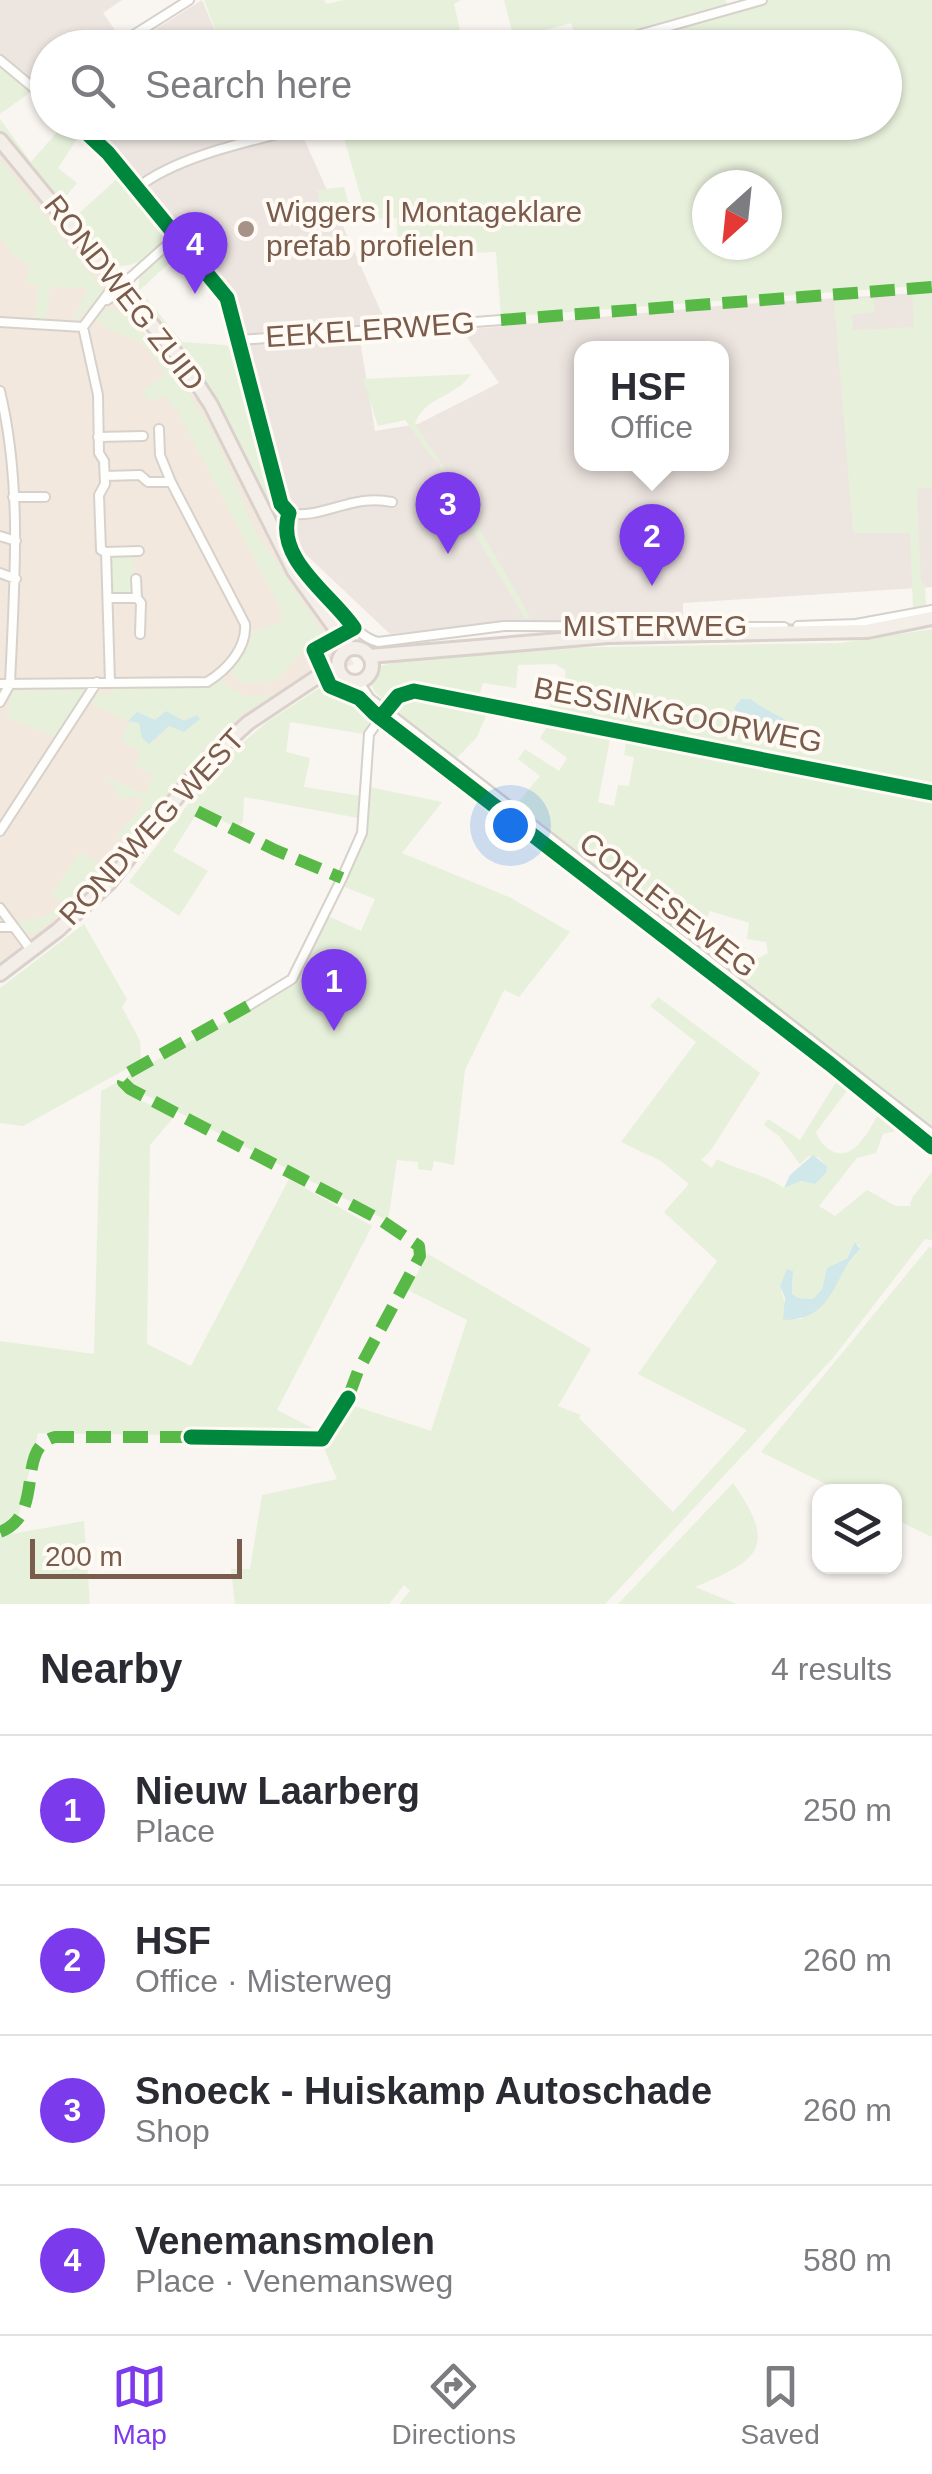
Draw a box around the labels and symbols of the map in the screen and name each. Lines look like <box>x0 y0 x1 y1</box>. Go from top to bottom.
north arrow <box>692 170 782 260</box>
street label: RONDWEG ZUID <box>38 189 211 397</box>
place label: Wiggers | Montageklare prefab profielen <box>266 195 582 262</box>
pin: 4 <box>162 212 228 294</box>
marker: Wiggers | Montageklare prefab profielen <box>235 218 257 240</box>
street label: EEKELERWEG <box>264 306 476 353</box>
pin: 3 <box>416 472 480 554</box>
pin: 2 <box>620 504 684 586</box>
street label: MISTERWEG <box>563 609 747 642</box>
street label: BESSINKGOORWEG <box>531 670 825 759</box>
street label: RONDWEG WEST <box>53 722 251 931</box>
your location <box>485 800 536 851</box>
street label: CORLESEWEG <box>573 825 763 984</box>
pin: 1 <box>302 948 366 1031</box>
scale bar <box>30 1534 242 1578</box>

